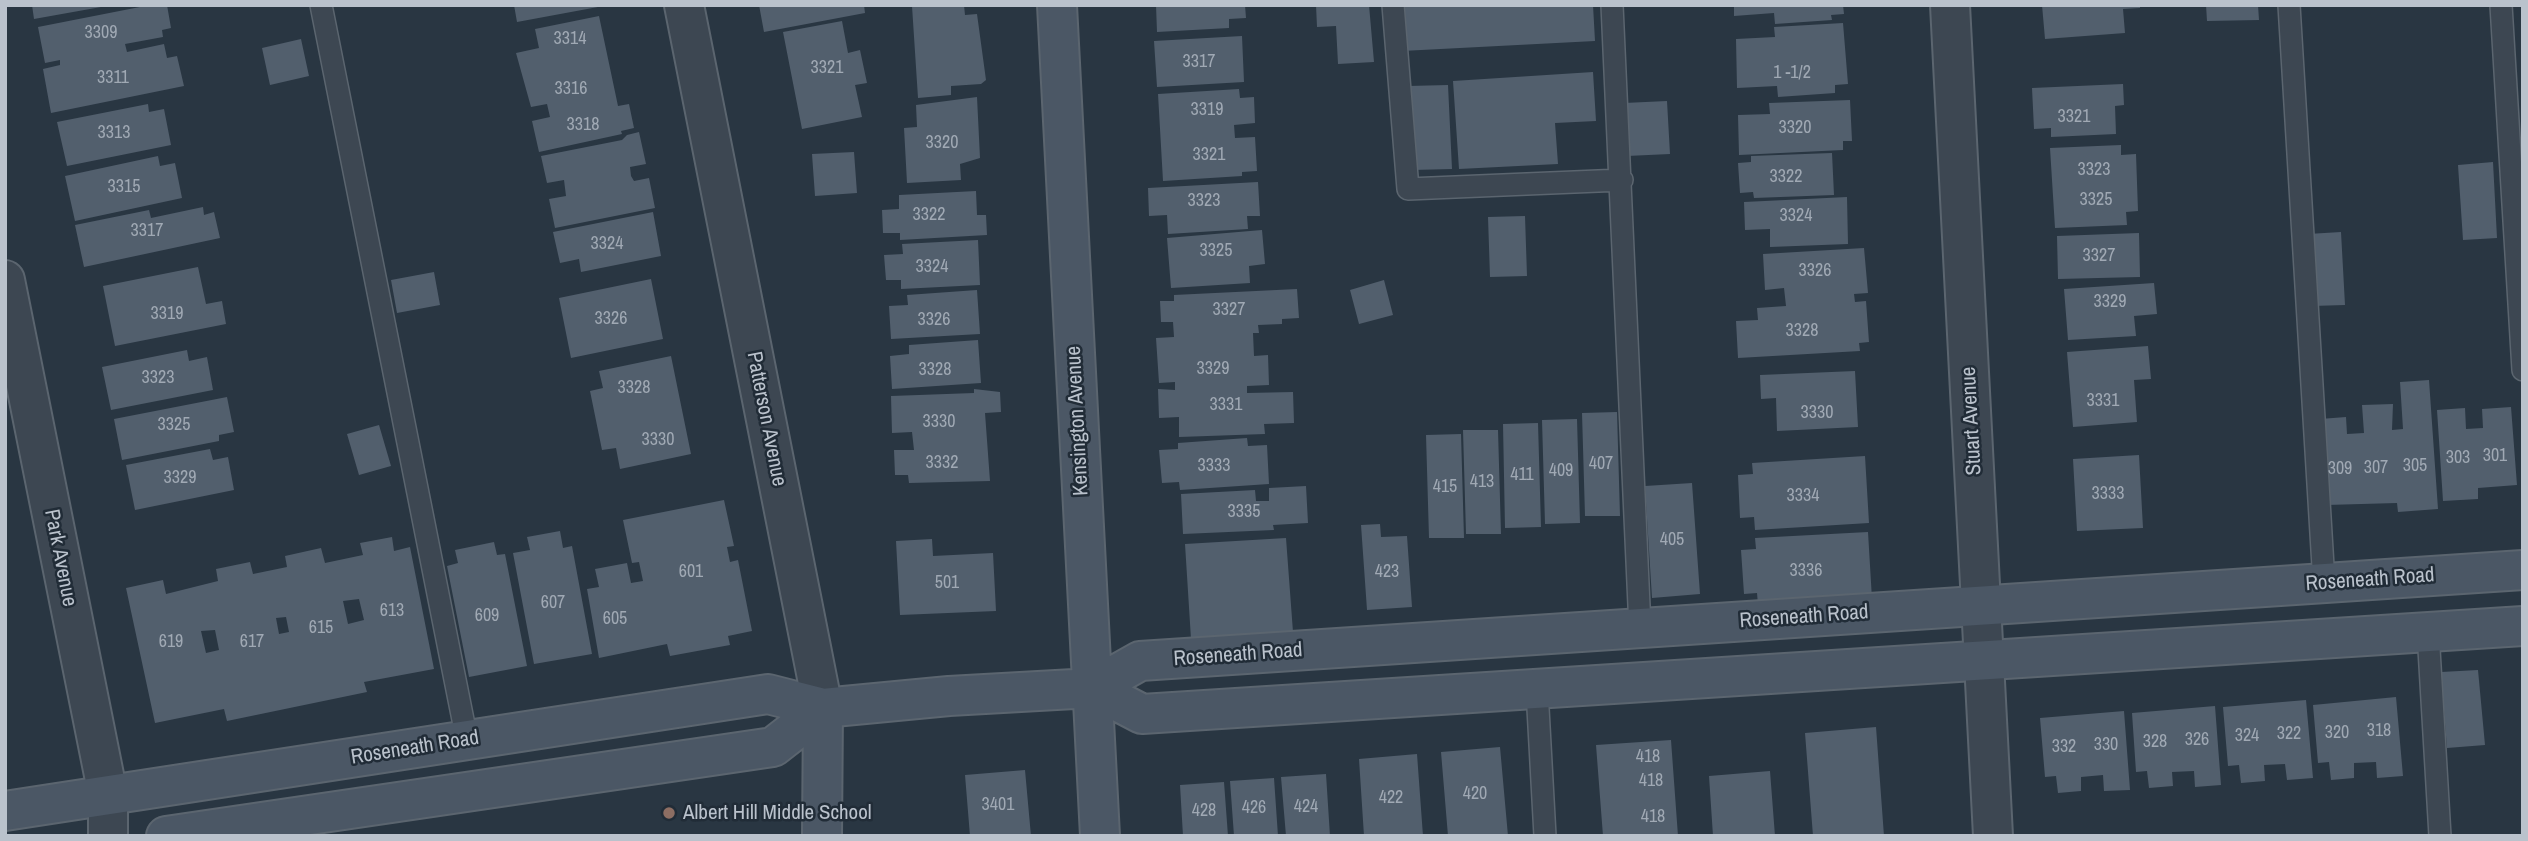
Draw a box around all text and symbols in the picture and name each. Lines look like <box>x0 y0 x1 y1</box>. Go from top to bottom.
house number: 3309 <box>85 22 117 44</box>
house number: 3314 <box>554 28 586 50</box>
house number: 3317 <box>1183 51 1215 73</box>
house number: 3321 <box>811 57 843 79</box>
house number: 1 -1/2 <box>1773 62 1811 84</box>
house number: 3311 <box>97 67 129 89</box>
house number: 3316 <box>555 78 587 100</box>
house number: 3319 <box>1191 99 1223 121</box>
house number: 3321 <box>2058 106 2090 128</box>
house number: 3318 <box>567 114 599 136</box>
house number: 3320 <box>1779 117 1811 139</box>
house number: 3313 <box>98 122 130 144</box>
house number: 3320 <box>926 132 958 154</box>
house number: 3321 <box>1193 144 1225 166</box>
house number: 3323 <box>2078 159 2110 181</box>
house number: 3322 <box>1770 166 1802 188</box>
house number: 3315 <box>108 176 140 198</box>
house number: 3325 <box>2080 189 2112 211</box>
house number: 3323 <box>1188 190 1220 212</box>
house number: 3322 <box>913 204 945 226</box>
house number: 3324 <box>1780 205 1812 227</box>
house number: 3317 <box>131 220 163 242</box>
house number: 3324 <box>591 233 623 255</box>
house number: 3325 <box>1200 240 1232 262</box>
house number: 3327 <box>2083 245 2115 267</box>
house number: 3324 <box>916 256 948 278</box>
house number: 3326 <box>1799 260 1831 282</box>
house number: 3329 <box>2094 291 2126 313</box>
house number: 3327 <box>1213 299 1245 321</box>
house number: 3319 <box>151 303 183 325</box>
house number: 3326 <box>595 308 627 330</box>
house number: 3326 <box>918 309 950 331</box>
house number: 3328 <box>1786 320 1818 342</box>
street label: Kensington Avenue <box>1061 345 1095 497</box>
street label: Patterson Avenue <box>741 350 791 488</box>
house number: 3329 <box>1197 358 1229 380</box>
house number: 3328 <box>919 359 951 381</box>
street label: Stuart Avenue <box>1957 366 1987 476</box>
house number: 3323 <box>142 367 174 389</box>
house number: 3328 <box>618 377 650 399</box>
house number: 3331 <box>2087 390 2119 412</box>
house number: 3331 <box>1210 394 1242 416</box>
house number: 3330 <box>1801 402 1833 424</box>
house number: 3330 <box>923 411 955 433</box>
house number: 3325 <box>158 414 190 436</box>
house number: 3330 <box>642 429 674 451</box>
house number: 301 <box>2483 445 2507 467</box>
house number: 303 <box>2446 447 2470 469</box>
house number: 3332 <box>926 452 958 474</box>
house number: 407 <box>1589 453 1613 475</box>
house number: 3333 <box>1198 455 1230 477</box>
house number: 305 <box>2403 455 2427 477</box>
house number: 307 <box>2364 457 2388 479</box>
house number: 309 <box>2328 458 2352 480</box>
house number: 409 <box>1549 460 1573 482</box>
house number: 411 <box>1510 464 1534 486</box>
house number: 3329 <box>164 467 196 489</box>
house number: 413 <box>1470 471 1494 493</box>
house number: 415 <box>1433 476 1457 498</box>
house number: 3333 <box>2092 483 2124 505</box>
house number: 3334 <box>1787 485 1819 507</box>
house number: 3335 <box>1228 501 1260 523</box>
street label: Park Avenue <box>38 507 82 609</box>
house number: 405 <box>1660 529 1684 551</box>
house number: 3336 <box>1790 560 1822 582</box>
house number: 601 <box>679 561 703 583</box>
house number: 423 <box>1375 561 1399 583</box>
street label: Roseneath Road <box>2305 563 2435 597</box>
house number: 501 <box>935 572 959 594</box>
house number: 607 <box>541 592 565 614</box>
house number: 613 <box>380 600 404 622</box>
street label: Roseneath Road <box>1739 600 1869 634</box>
house number: 609 <box>475 605 499 627</box>
house number: 605 <box>603 608 627 630</box>
house number: 615 <box>309 617 333 639</box>
house number: 619 <box>159 631 183 653</box>
house number: 617 <box>240 631 264 653</box>
street label: Roseneath Road <box>1173 638 1303 672</box>
house number: 318 <box>2367 720 2391 742</box>
house number: 320 <box>2325 722 2349 744</box>
house number: 322 <box>2277 723 2301 745</box>
street label: Roseneath Road <box>349 725 481 771</box>
house number: 324 <box>2235 725 2259 747</box>
house number: 326 <box>2185 729 2209 751</box>
house number: 328 <box>2143 731 2167 753</box>
house number: 330 <box>2094 734 2118 756</box>
house number: 332 <box>2052 736 2076 758</box>
house number: 418 <box>1636 746 1660 768</box>
house number: 418 <box>1639 770 1663 792</box>
house number: 420 <box>1463 783 1487 805</box>
house number: 422 <box>1379 787 1403 809</box>
house number: 3401 <box>982 794 1014 816</box>
house number: 424 <box>1294 796 1318 818</box>
house number: 426 <box>1242 797 1266 819</box>
place label: Albert Hill Middle School <box>683 800 872 826</box>
house number: 428 <box>1192 800 1216 822</box>
marker: Albert Hill Middle School <box>661 805 677 821</box>
house number: 418 <box>1641 806 1665 828</box>

